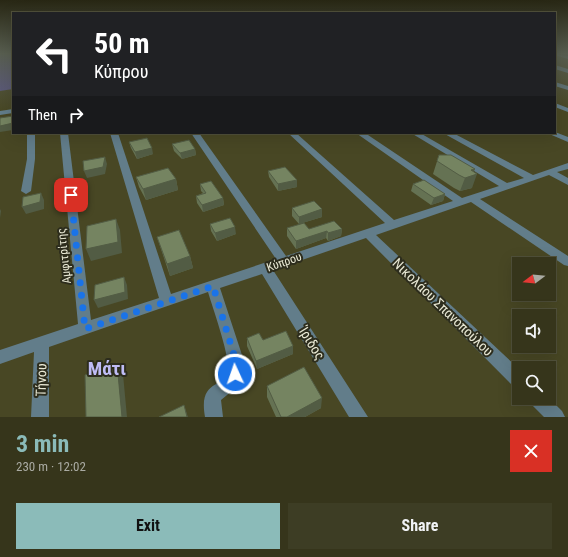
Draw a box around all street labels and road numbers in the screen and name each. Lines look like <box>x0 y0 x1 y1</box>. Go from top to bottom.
street label: Αμφιτρίτης <box>54 227 74 285</box>
street label: Κύπρου <box>265 249 304 275</box>
street label: Νικολάου Σπανοπούλου <box>389 255 497 359</box>
street label: Ίριδος <box>295 323 328 362</box>
street label: Τήνου <box>32 363 50 397</box>

